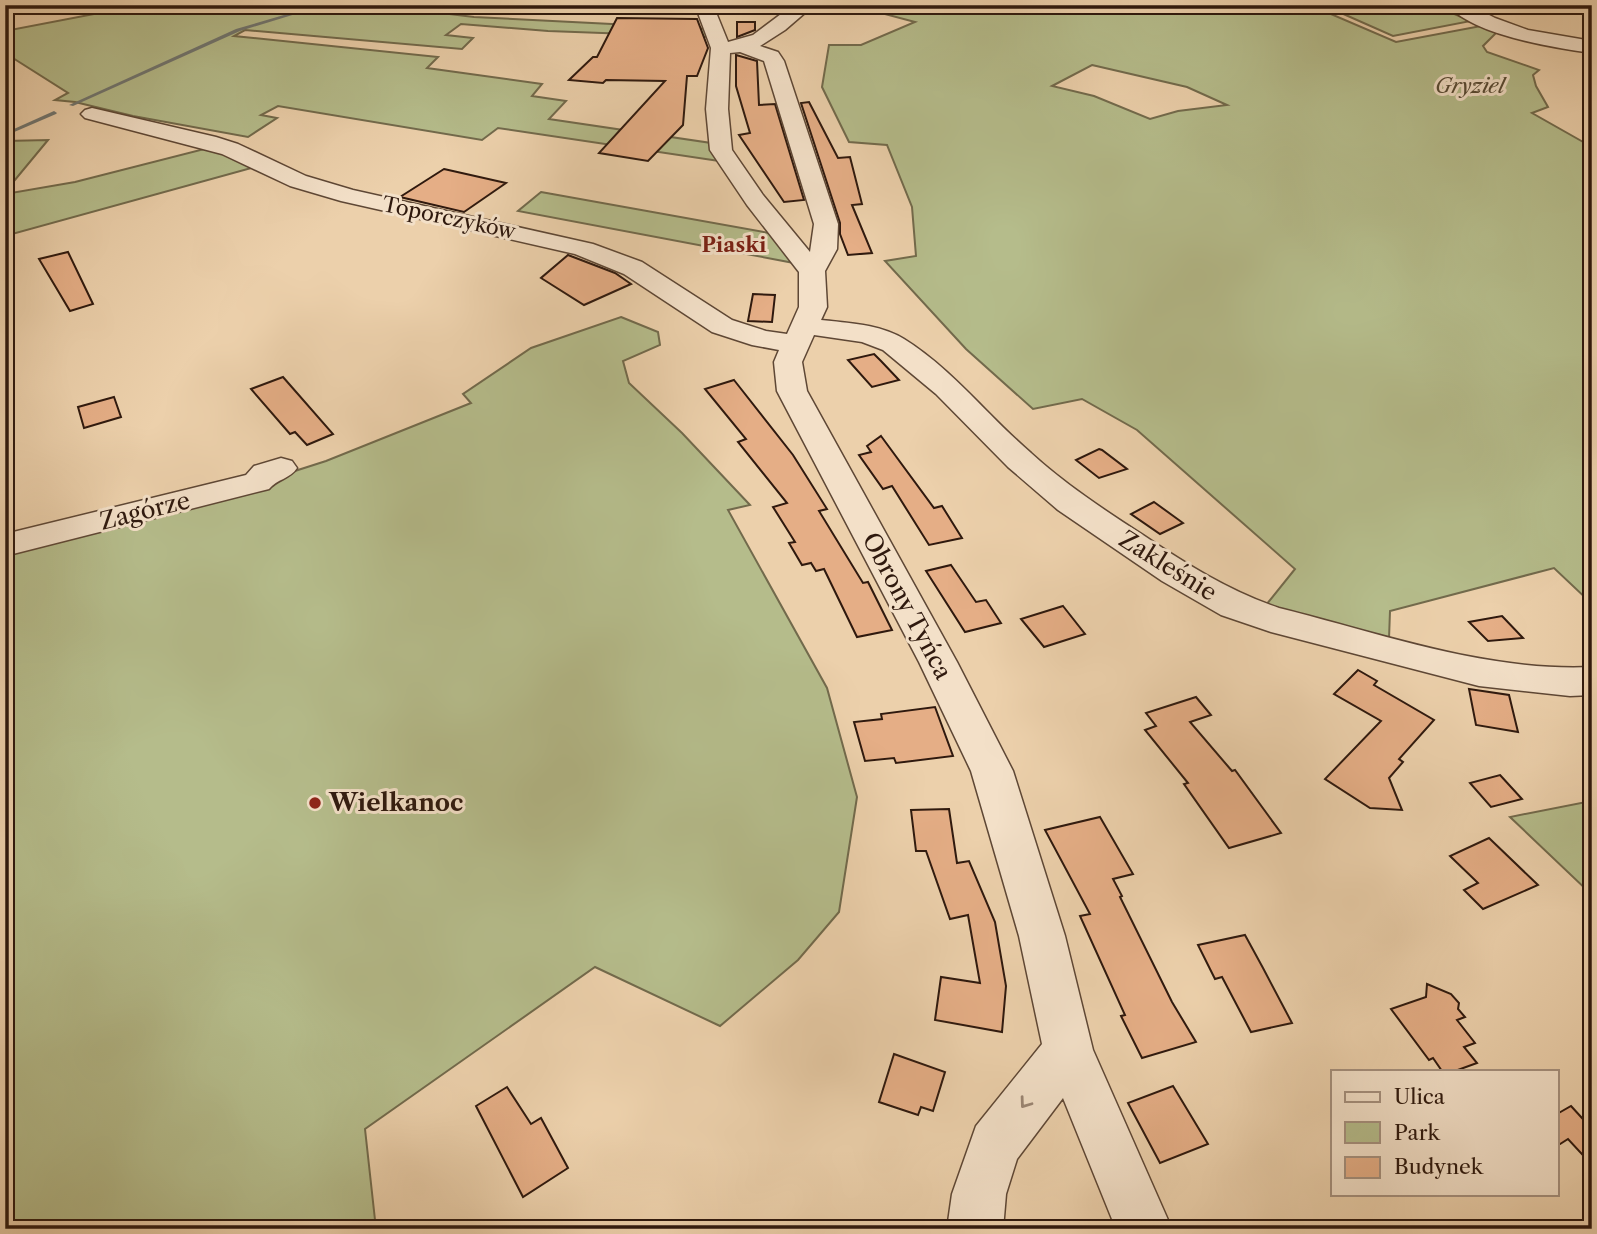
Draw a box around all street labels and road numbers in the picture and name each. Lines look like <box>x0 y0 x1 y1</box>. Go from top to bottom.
street label: Toporczyków <box>380 191 518 244</box>
street label: Zagórze <box>97 485 193 536</box>
street label: Zakleśnie <box>1114 524 1222 607</box>
street label: Obrony Tyńca <box>857 527 958 684</box>

